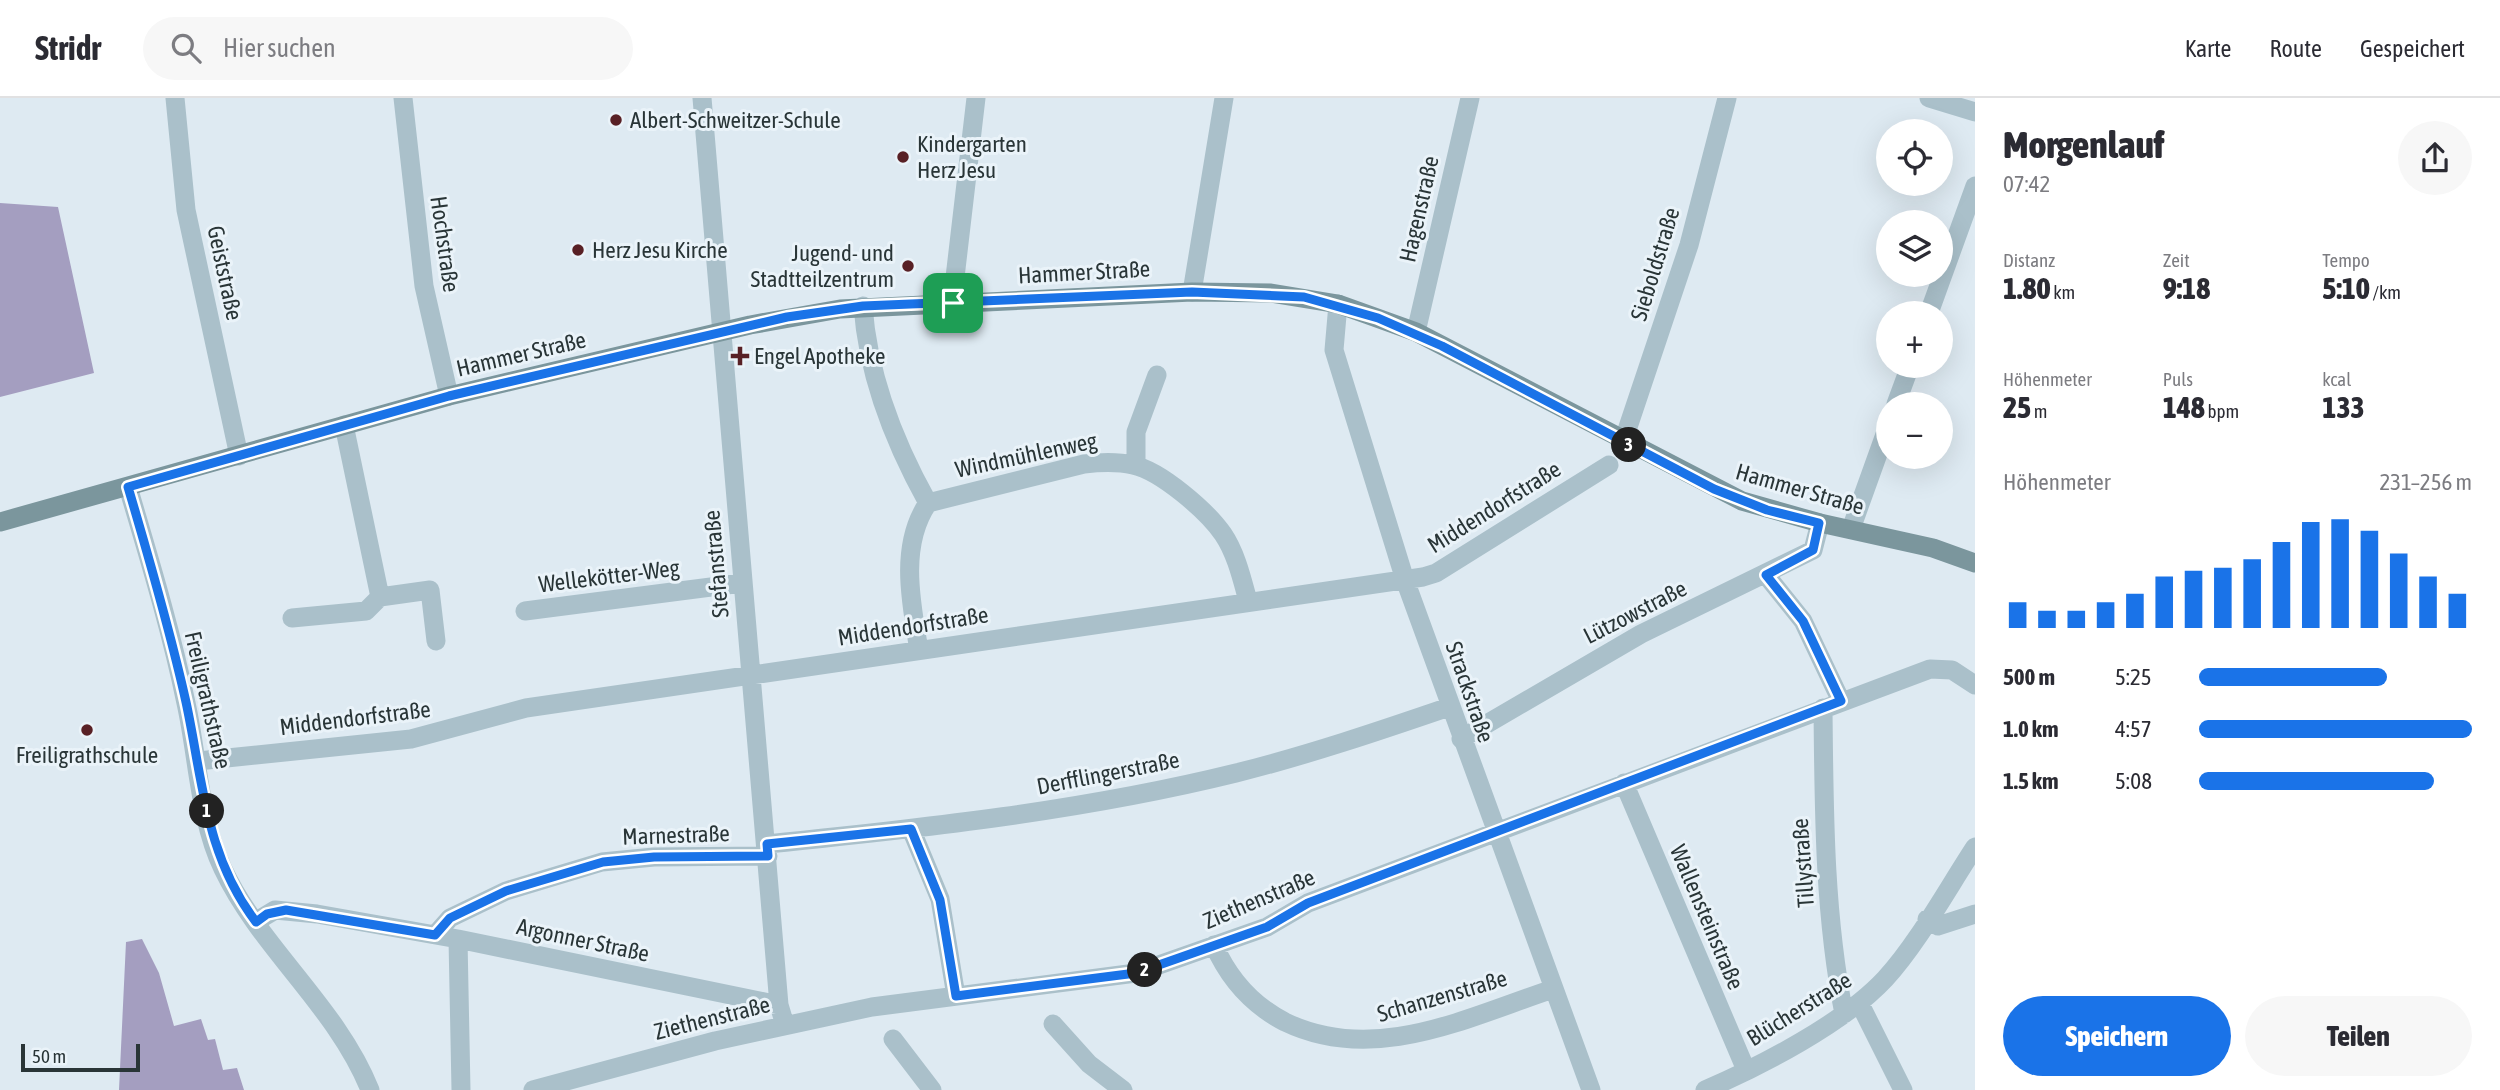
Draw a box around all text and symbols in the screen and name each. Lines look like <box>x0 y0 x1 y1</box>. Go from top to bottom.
search box <box>143 17 633 80</box>
text: Stridr <box>35 29 101 67</box>
icon: search <box>167 29 205 67</box>
text: Hier suchen <box>223 33 336 63</box>
text: Karte <box>2185 35 2231 62</box>
text: Route <box>2269 35 2322 62</box>
text: Gespeichert <box>2360 35 2465 62</box>
place label: Albert-Schweitzer-Schule <box>630 107 841 133</box>
marker: Albert-Schweitzer-Schule <box>608 112 624 128</box>
map controls <box>1876 119 1953 469</box>
button: locate <box>1876 119 1953 196</box>
button: share <box>2398 121 2472 195</box>
text: Morgenlauf <box>2003 123 2164 166</box>
place label: Kindergarten Herz Jesu <box>917 131 1027 183</box>
marker: Kindergarten Herz Jesu <box>895 149 911 165</box>
street label: Hagenstraße <box>1394 153 1444 265</box>
text: 07:42 <box>2003 171 2050 197</box>
street label: Hochstraße <box>425 194 465 294</box>
street label: Sieboldstraße <box>1625 204 1685 324</box>
button: layers <box>1876 210 1953 287</box>
street label: Geiststraße <box>202 223 248 323</box>
place label: Herz Jesu Kirche <box>592 237 728 263</box>
place label: Jugend- und Stadtteilzentrum <box>751 240 894 292</box>
marker: Herz Jesu Kirche <box>570 242 586 258</box>
text: Distanz <box>2003 249 2055 271</box>
text: Zeit <box>2163 249 2190 271</box>
text: Tempo <box>2322 249 2370 271</box>
street label: Hammer Straße <box>1017 256 1151 288</box>
marker: Jugend- und Stadtteilzentrum <box>900 258 916 274</box>
text: 1.80 <box>2003 271 2051 305</box>
text: 9:18 <box>2163 271 2210 305</box>
text: 5:10 <box>2322 271 2370 305</box>
pin <box>923 273 983 333</box>
text: km <box>2051 281 2075 303</box>
text: /km <box>2370 281 2401 303</box>
icon: arrive <box>934 284 972 322</box>
button: + <box>1876 301 1953 378</box>
street label: Hammer Straße <box>454 326 588 382</box>
place label: Engel Apotheke <box>754 343 885 369</box>
marker: Engel Apotheke <box>732 348 748 364</box>
text: Höhenmeter <box>2003 368 2092 390</box>
text: Puls <box>2163 368 2193 390</box>
text: kcal <box>2322 368 2351 390</box>
text: 25 <box>2003 390 2031 424</box>
text: 148 <box>2163 390 2205 424</box>
text: 133 <box>2322 390 2365 424</box>
button: − <box>1876 392 1953 469</box>
text: m <box>2031 400 2048 422</box>
text: bpm <box>2205 400 2239 422</box>
street label: Windmühlenweg <box>953 427 1099 483</box>
pin: 3 <box>1612 428 1646 462</box>
text: 3 <box>1624 433 1633 455</box>
street label: Middendorfstraße <box>1423 456 1565 558</box>
street label: Hammer Straße <box>1733 458 1867 520</box>
text: Höhenmeter <box>2003 469 2111 495</box>
text: 231–256 m <box>2379 469 2472 495</box>
street label: Stefanstraße <box>698 509 734 619</box>
street label: Wellekötter-Weg <box>537 554 681 598</box>
street label: Lützowstraße <box>1579 575 1691 649</box>
street label: Middendorfstraße <box>836 601 990 651</box>
street label: Freiligrathstraße <box>180 629 236 771</box>
street label: Strackstraße <box>1441 638 1499 746</box>
text: 500 m <box>2003 664 2055 690</box>
text: 5:25 <box>2115 664 2152 690</box>
street label: Middendorfstraße <box>278 696 432 740</box>
text: 1.0 km <box>2003 716 2059 742</box>
text: 4:57 <box>2115 716 2152 742</box>
marker: Freiligrathschule <box>79 722 95 738</box>
place label: Freiligrathschule <box>16 742 158 768</box>
street label: Derfflingerstraße <box>1035 746 1181 800</box>
text: 1.5 km <box>2003 768 2059 794</box>
text: 5:08 <box>2115 768 2152 794</box>
pin: 1 <box>190 794 224 828</box>
text: 1 <box>202 799 211 821</box>
street label: Tillystraße <box>1787 818 1819 908</box>
street label: Marnestraße <box>622 820 730 850</box>
street label: Wallensteinstraße <box>1665 841 1749 993</box>
street label: Ziethenstraße <box>1199 864 1319 934</box>
street label: Argonner Straße <box>514 913 652 967</box>
pin: 2 <box>1128 952 1162 988</box>
text: 2 <box>1140 958 1149 980</box>
street label: Schanzenstraße <box>1374 965 1510 1027</box>
street label: Blücherstraße <box>1742 967 1856 1051</box>
street label: Ziethenstraße <box>651 991 773 1045</box>
button: Speichern <box>2003 996 2231 1076</box>
button: Teilen <box>2245 996 2472 1076</box>
scale bar <box>21 1041 140 1073</box>
text: 50 m <box>32 1045 66 1067</box>

